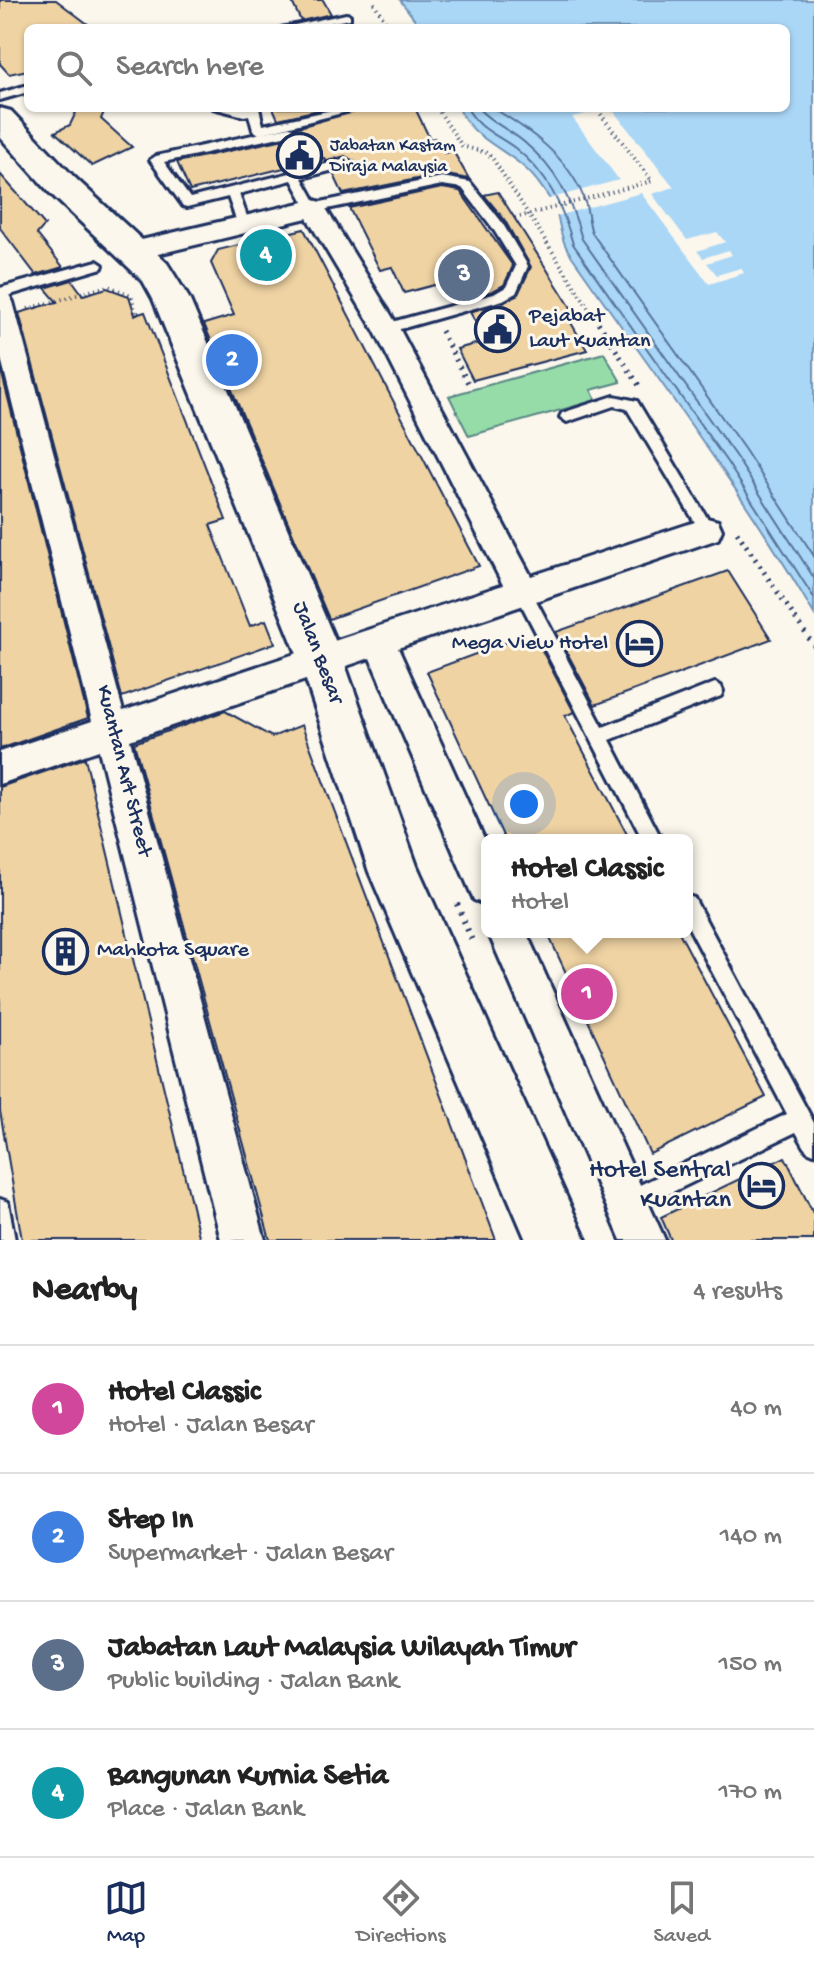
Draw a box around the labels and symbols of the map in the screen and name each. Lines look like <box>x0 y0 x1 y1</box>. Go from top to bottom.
public building icon: Jabatan Kastam Diraja Malaysia <box>275 132 323 180</box>
place label: Jabatan Kastam Diraja Malaysia <box>329 136 456 178</box>
pin: 4 <box>240 225 292 285</box>
pin: 3 <box>438 245 490 305</box>
place label: Pejabat Laut Kuantan <box>528 304 651 355</box>
public building icon: Pejabat Laut Kuantan <box>474 306 522 354</box>
pin: 2 <box>206 330 258 390</box>
street label: Jalan Besar <box>286 598 349 710</box>
hotel icon: Mega View Hotel <box>615 620 663 668</box>
place label: Mega View Hotel <box>452 631 608 657</box>
street label: Kuantan Art Street <box>89 683 157 861</box>
your location <box>504 784 544 824</box>
building icon: Mahkota Square <box>42 927 90 975</box>
place label: Mahkota Square <box>97 938 250 964</box>
pin: 1 <box>561 964 613 1024</box>
place label: Hotel Sentral Kuantan <box>589 1156 732 1217</box>
hotel icon: Hotel Sentral Kuantan <box>738 1162 786 1210</box>

